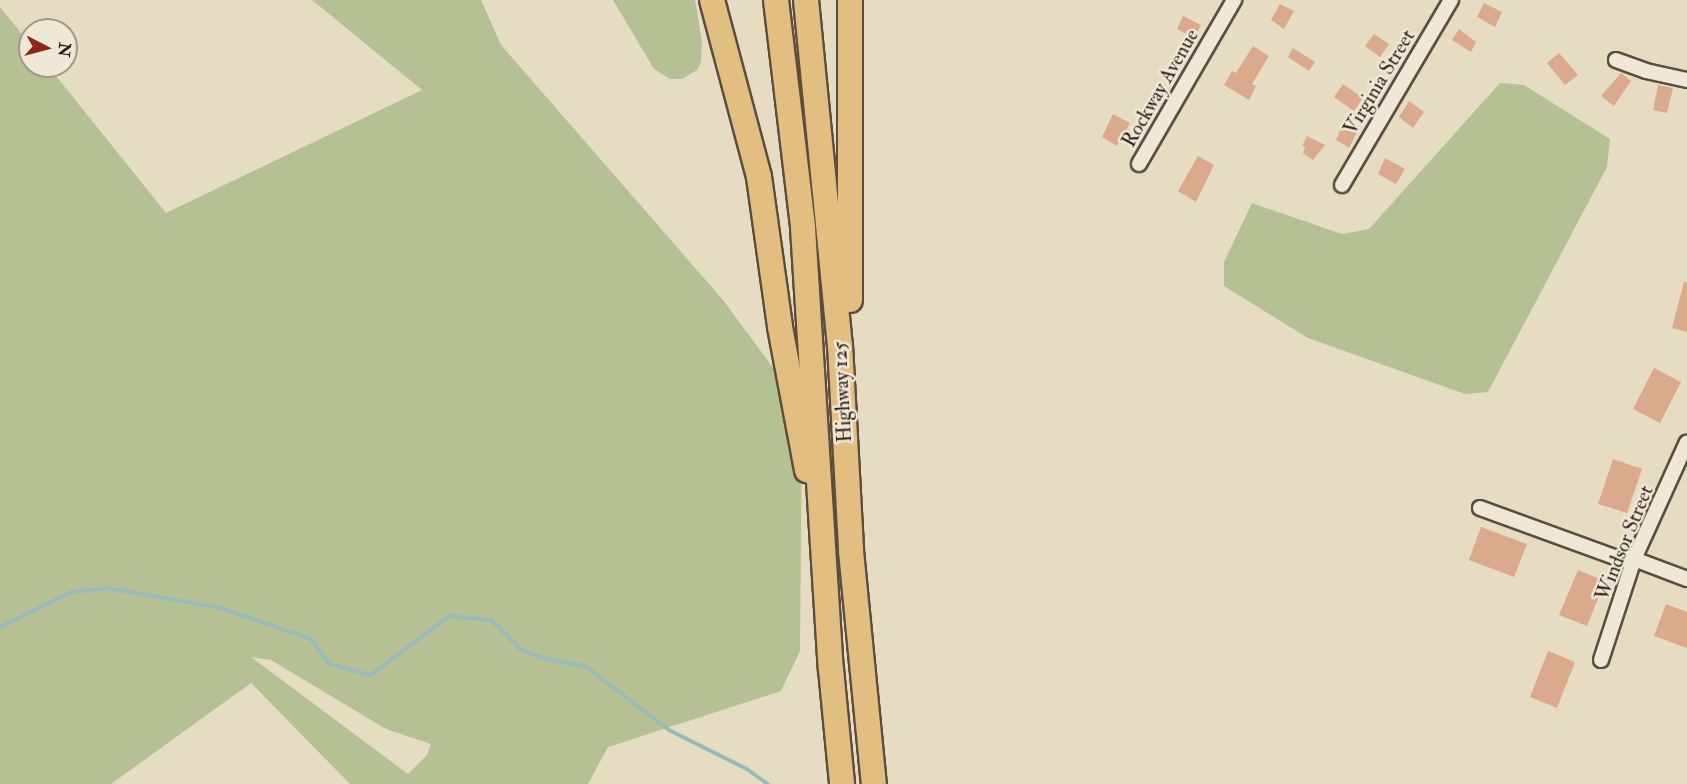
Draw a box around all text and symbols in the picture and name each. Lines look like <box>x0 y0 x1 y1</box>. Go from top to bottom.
north arrow <box>18 18 78 78</box>
street label: Rockway Avenue <box>1117 25 1203 151</box>
street label: Virginia Street <box>1338 25 1420 139</box>
text: N <box>53 41 75 58</box>
street label: Highway 125 <box>827 341 857 443</box>
street label: Windsor Street <box>1590 482 1658 604</box>

